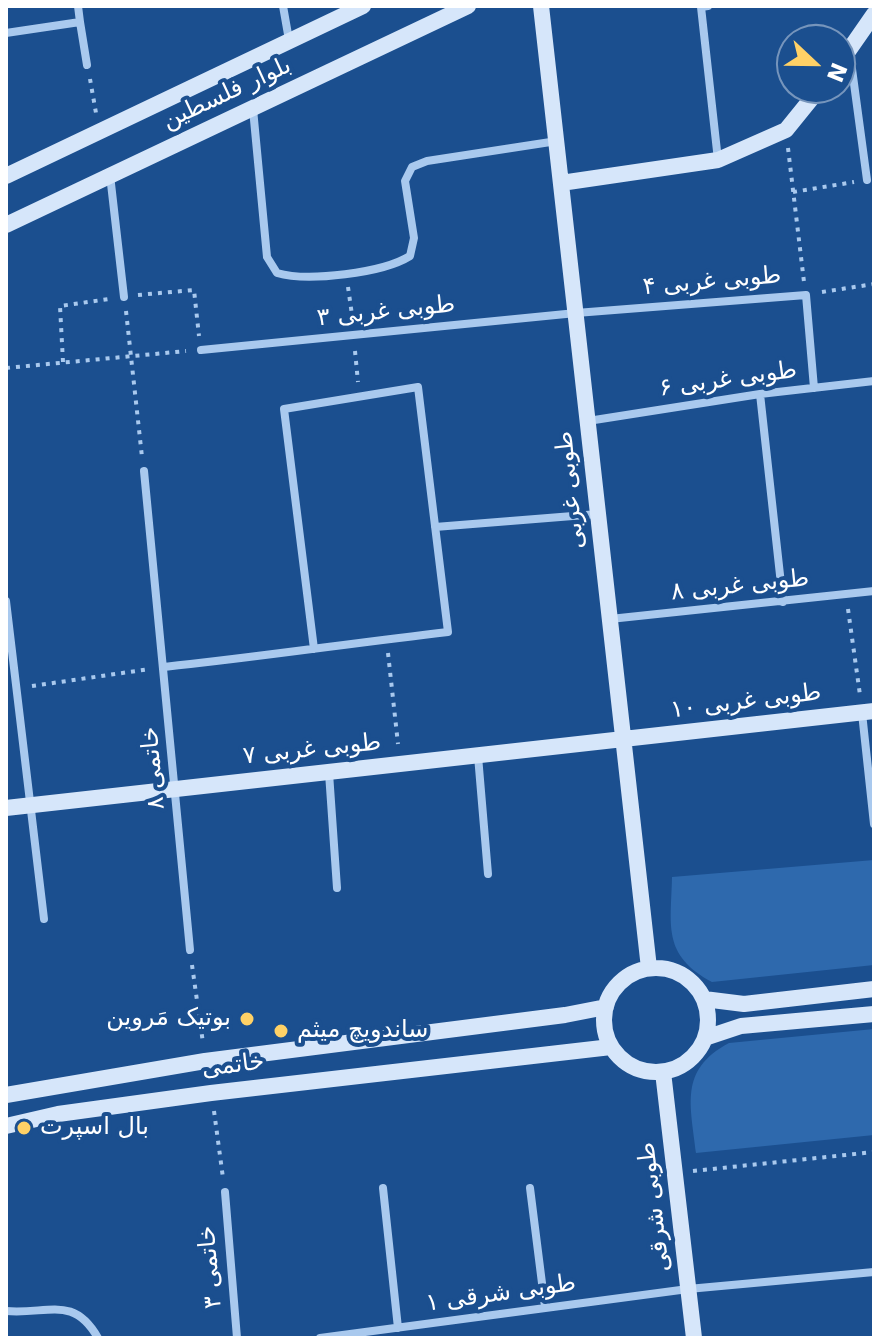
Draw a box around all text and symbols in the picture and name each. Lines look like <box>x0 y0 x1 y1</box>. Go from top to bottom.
north arrow <box>776 24 856 104</box>
street label: بلوار فلسطین <box>158 52 296 136</box>
text: N <box>822 59 852 86</box>
street label: طوبی غربی ۴ <box>642 262 782 302</box>
street label: طوبی غربی ۳ <box>315 290 457 334</box>
street label: طوبی غربی ۶ <box>657 356 799 404</box>
street label: طوبی غربی <box>550 430 592 550</box>
street label: طوبی غربی ۸ <box>669 564 811 608</box>
street label: طوبی غربی ۱۰ <box>669 678 823 726</box>
street label: خاتمی ۸ <box>136 725 172 811</box>
street label: طوبی غربی ۷ <box>241 728 383 772</box>
place label: بوتیک مَروین <box>106 1005 231 1033</box>
marker: بوتیک مَروین <box>238 1010 256 1028</box>
place label: ساندویچ میثم <box>297 1017 428 1045</box>
marker: ساندویچ میثم <box>272 1022 290 1040</box>
street label: خاتمی <box>200 1048 266 1084</box>
place label: بال اسپرت <box>40 1114 149 1142</box>
marker: بال اسپرت <box>15 1119 33 1137</box>
street label: طوبی شرقی <box>633 1140 677 1274</box>
street label: خاتمی ۳ <box>193 1224 229 1310</box>
street label: طوبی شرقی ۱ <box>424 1269 578 1319</box>

